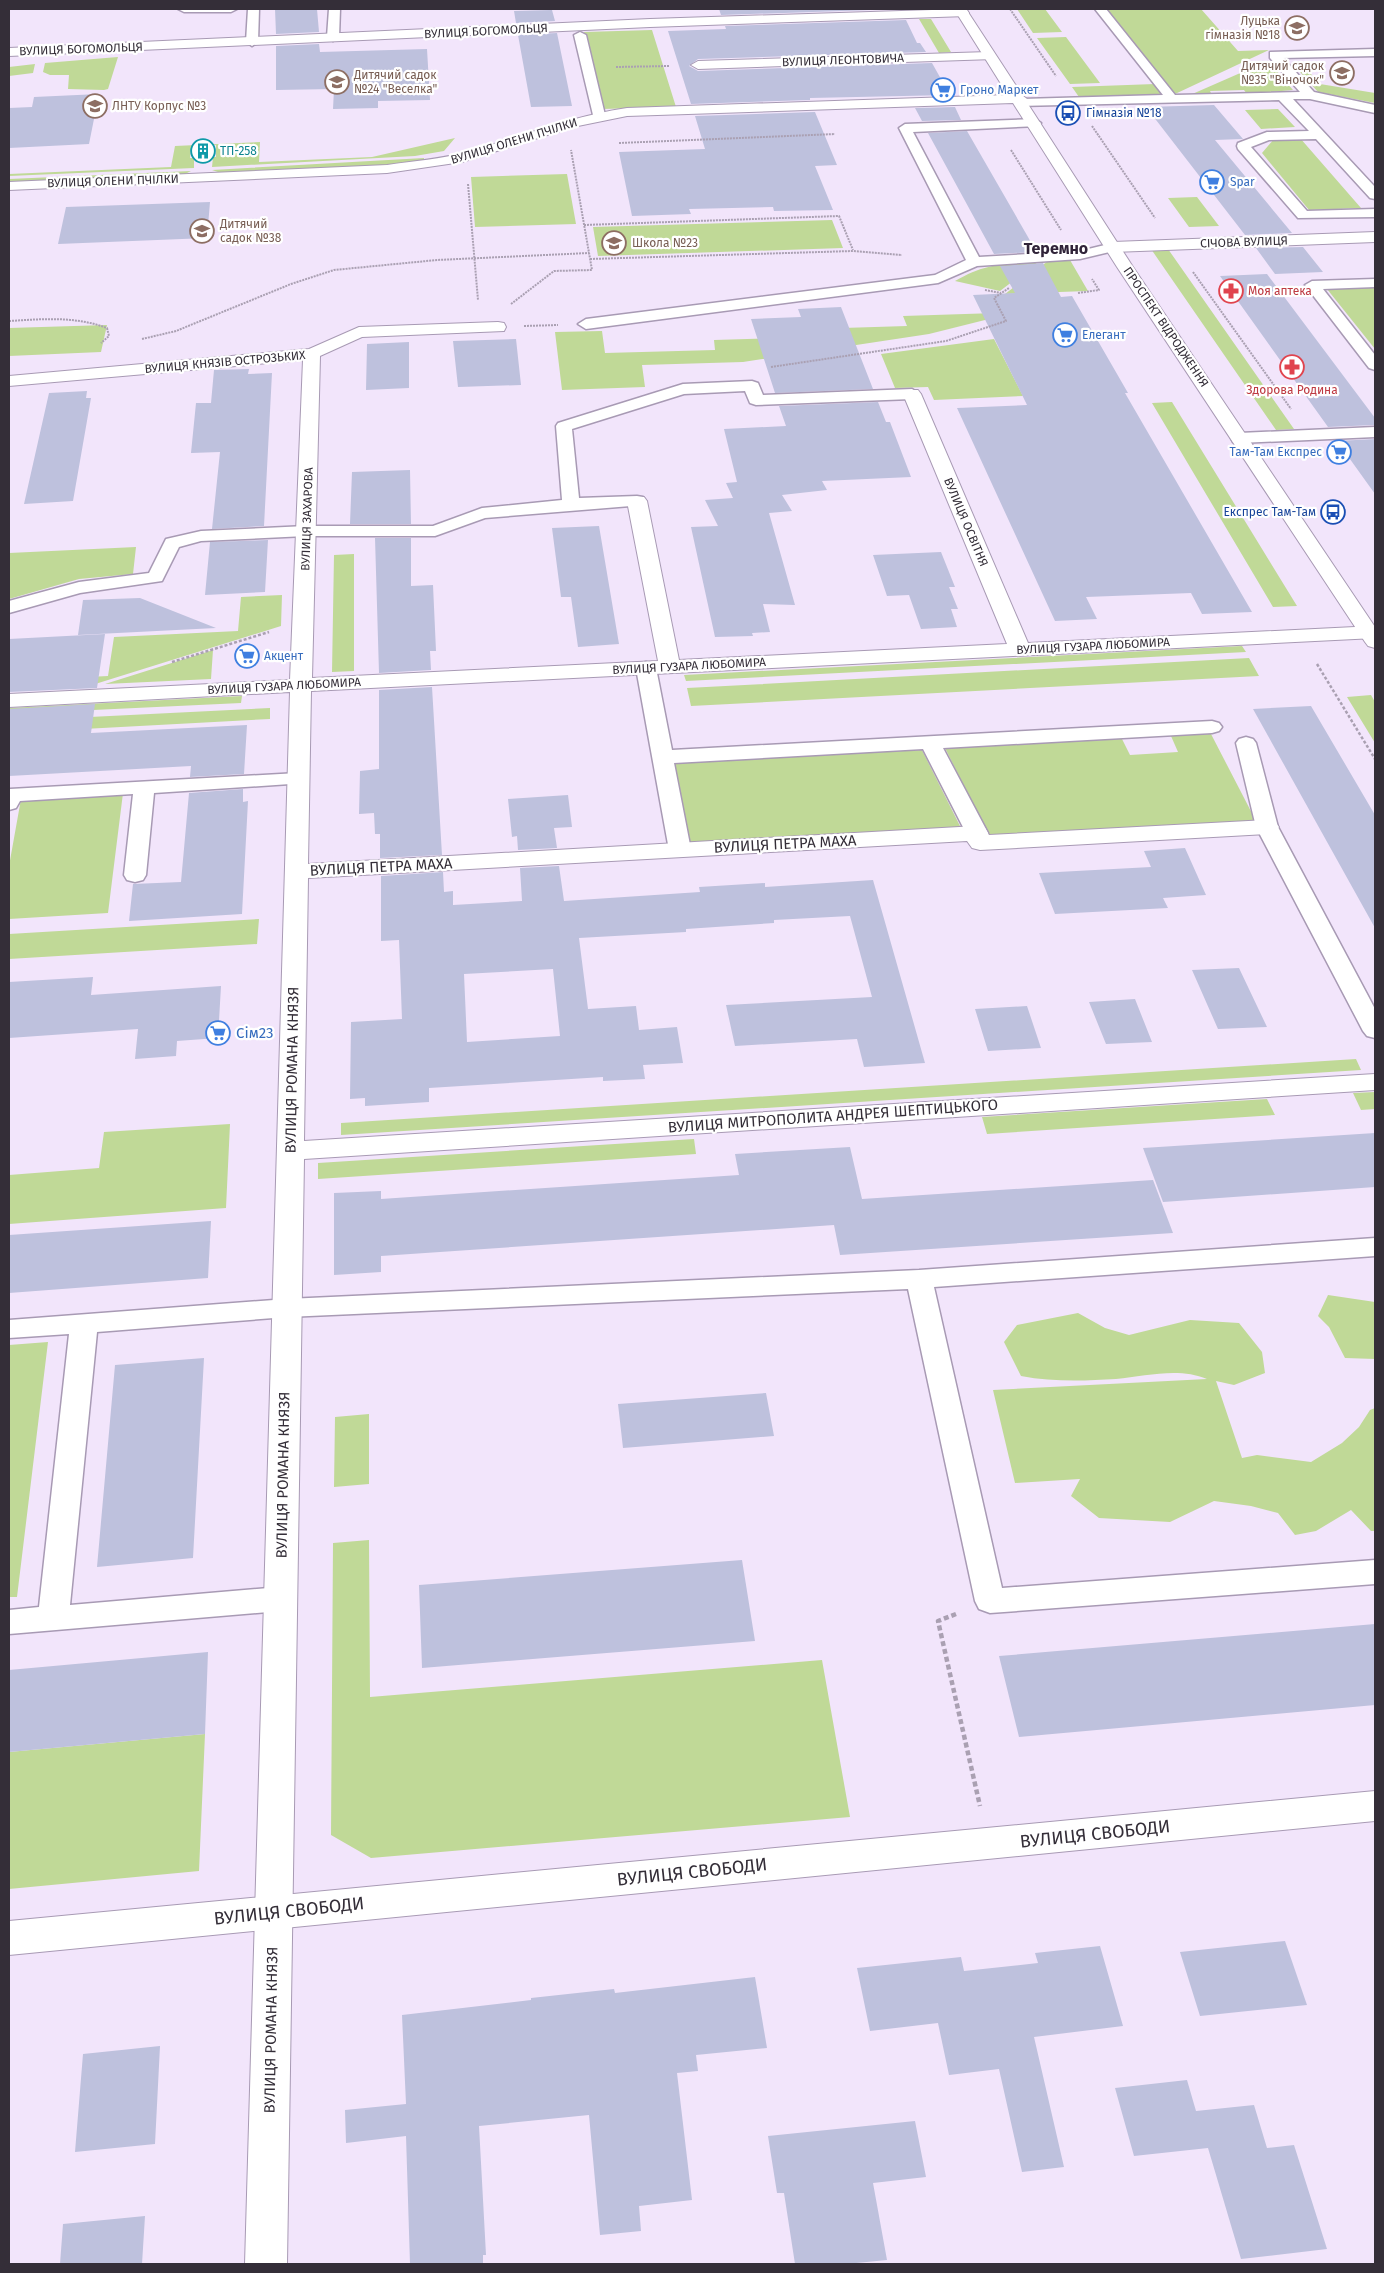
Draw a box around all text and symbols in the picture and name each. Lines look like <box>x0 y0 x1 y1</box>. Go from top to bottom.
place label: Луцька гімназія №18 <box>1205 14 1280 42</box>
school or university icon: Луцька гімназія №18 <box>1284 15 1310 41</box>
street label: ВУЛИЦЯ БОГОМОЛЬЦЯ <box>424 21 548 41</box>
street label: ВУЛИЦЯ БОГОМОЛЬЦЯ <box>19 40 143 58</box>
street label: ВУЛИЦЯ ЛЕОНТОВИЧА <box>782 51 904 69</box>
place label: Дитячий садок №35 "Віночок" <box>1240 59 1325 87</box>
school or university icon: Дитячий садок №35 "Віночок" <box>1329 60 1355 86</box>
place label: Дитячий садок №24 "Веселка" <box>353 68 438 96</box>
school or university icon: Дитячий садок №24 "Веселка" <box>324 69 350 95</box>
supermarket icon: Гроно Маркет <box>930 77 956 103</box>
place label: Гроно Маркет <box>960 83 1039 97</box>
school or university icon: ЛНТУ Корпус №3 <box>82 93 108 119</box>
place label: ЛНТУ Корпус №3 <box>112 99 206 113</box>
bus stop icon: Гімназія №18 <box>1055 100 1081 126</box>
place label: Гімназія №18 <box>1086 106 1162 120</box>
street label: ВУЛИЦЯ ОЛЕНИ ПЧІЛКИ <box>449 115 579 167</box>
building icon: ТП-258 <box>190 138 216 164</box>
place label: ТП-258 <box>220 144 257 158</box>
supermarket icon: Spar <box>1199 169 1225 195</box>
street label: ВУЛИЦЯ ОЛЕНИ ПЧІЛКИ <box>47 172 179 190</box>
place label: Spar <box>1230 175 1255 189</box>
place label: Дитячий садок №38 <box>219 217 282 245</box>
school or university icon: Дитячий садок №38 <box>189 218 215 244</box>
school or university icon: Школа №23 <box>601 230 627 256</box>
street label: СІЧОВА ВУЛИЦЯ <box>1200 233 1288 251</box>
place label: Школа №23 <box>632 236 698 250</box>
district label: Теремно <box>1024 239 1088 258</box>
street label: ПРОСПЕКТ ВІДРОДЖЕННЯ <box>1121 264 1211 390</box>
pharmacy icon: Моя аптека <box>1218 278 1244 304</box>
place label: Моя аптека <box>1248 284 1312 298</box>
supermarket icon: Елегант <box>1052 322 1078 348</box>
place label: Елегант <box>1082 328 1126 342</box>
street label: ВУЛИЦЯ КНЯЗІВ ОСТРОЗЬКИХ <box>144 348 307 376</box>
pharmacy icon: Здорова Родина <box>1279 354 1305 380</box>
place label: Здорова Родина <box>1246 383 1338 397</box>
supermarket icon: Там-Там Експрес <box>1326 439 1352 465</box>
place label: Там-Там Експрес <box>1230 445 1322 459</box>
street label: ВУЛИЦЯ ЗАХАРОВА <box>298 467 316 571</box>
street label: ВУЛИЦЯ ОСВІТНЯ <box>941 475 991 569</box>
bus stop icon: Експрес Там-Там <box>1320 499 1346 525</box>
place label: Експрес Там-Там <box>1224 505 1316 519</box>
street label: ВУЛИЦЯ ГУЗАРА ЛЮБОМИРА <box>1016 635 1170 657</box>
supermarket icon: Акцент <box>234 643 260 669</box>
place label: Акцент <box>264 649 304 663</box>
street label: ВУЛИЦЯ ГУЗАРА ЛЮБОМИРА <box>612 655 766 677</box>
street label: ВУЛИЦЯ ГУЗАРА ЛЮБОМИРА <box>207 675 361 697</box>
street label: ВУЛИЦЯ ПЕТРА МАХА <box>713 831 857 857</box>
street label: ВУЛИЦЯ ПЕТРА МАХА <box>309 854 453 880</box>
street label: ВУЛИЦЯ РОМАНА КНЯЗЯ <box>282 986 302 1154</box>
supermarket icon: Сім23 <box>205 1020 231 1046</box>
place label: Сім23 <box>236 1024 274 1042</box>
street label: ВУЛИЦЯ МИТРОПОЛИТА АНДРЕЯ ШЕПТИЦЬКОГО <box>667 1095 999 1137</box>
street label: ВУЛИЦЯ РОМАНА КНЯЗЯ <box>273 1391 293 1559</box>
street label: ВУЛИЦЯ СВОБОДИ <box>1019 1815 1171 1853</box>
street label: ВУЛИЦЯ СВОБОДИ <box>616 1853 768 1891</box>
street label: ВУЛИЦЯ СВОБОДИ <box>213 1892 365 1930</box>
street label: ВУЛИЦЯ РОМАНА КНЯЗЯ <box>261 1946 281 2114</box>

